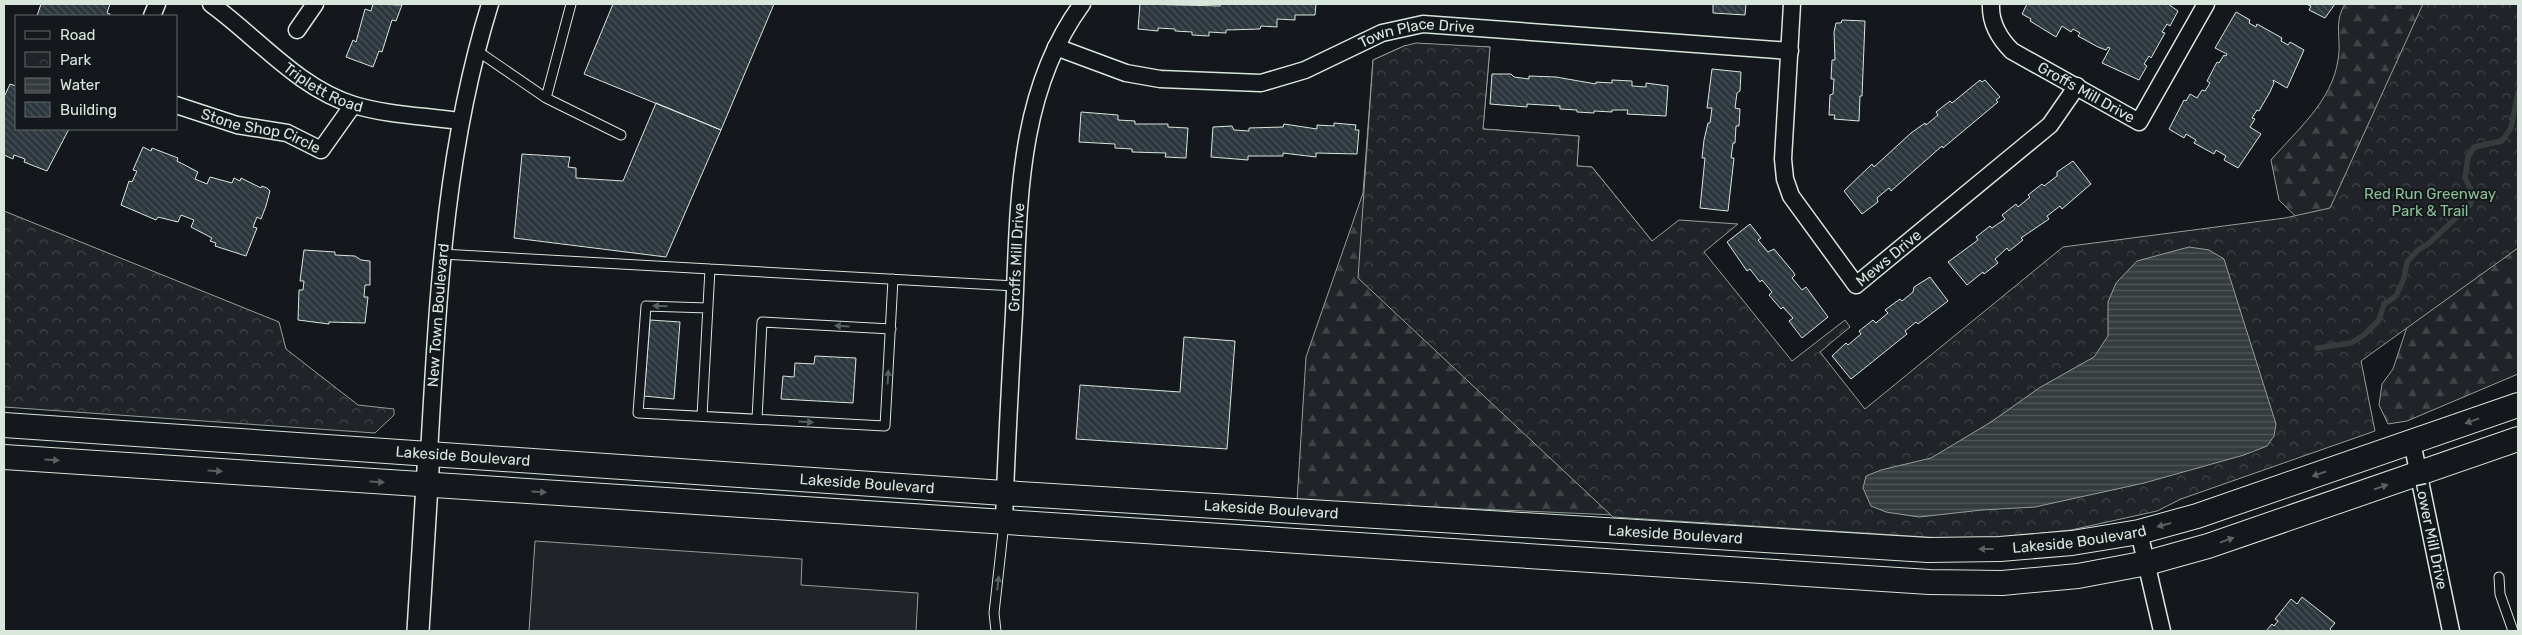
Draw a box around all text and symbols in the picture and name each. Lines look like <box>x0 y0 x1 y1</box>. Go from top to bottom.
street label: Town Place Drive <box>1356 14 1475 52</box>
legend <box>15 15 178 130</box>
text: Road <box>60 26 96 44</box>
text: Park <box>60 51 91 69</box>
street label: Groffs Mill Drive <box>2034 58 2138 127</box>
street label: Triplett Road <box>280 59 365 116</box>
text: Water <box>60 76 100 94</box>
text: Building <box>60 101 117 119</box>
street label: Stone Shop Circle <box>199 105 324 157</box>
park label: Red Run Greenway Park & Trail <box>2364 185 2496 220</box>
street label: Groffs Mill Drive <box>1005 202 1028 312</box>
street label: Mews Drive <box>1852 226 1925 290</box>
street label: New Town Boulevard <box>424 242 453 388</box>
one-way arrow <box>651 302 667 310</box>
one-way arrow <box>834 322 850 330</box>
one-way arrow <box>884 369 892 385</box>
one-way arrow <box>798 418 814 426</box>
one-way arrow <box>2465 418 2480 425</box>
street label: Lakeside Boulevard <box>395 443 531 470</box>
one-way arrow <box>45 457 61 465</box>
one-way arrow <box>207 467 223 475</box>
street label: Lakeside Boulevard <box>799 470 935 497</box>
one-way arrow <box>2311 471 2326 478</box>
one-way arrow <box>369 478 385 486</box>
street label: Lower Mill Drive <box>2412 481 2451 591</box>
one-way arrow <box>2374 482 2389 490</box>
one-way arrow <box>531 489 547 497</box>
street label: Lakeside Boulevard <box>1203 496 1339 523</box>
street label: Lakeside Boulevard <box>1607 521 1743 548</box>
street label: Lakeside Boulevard <box>2012 521 2148 557</box>
one-way arrow <box>2157 521 2172 529</box>
one-way arrow <box>2220 535 2235 543</box>
one-way arrow <box>1978 545 1994 553</box>
one-way arrow <box>994 574 1002 590</box>

